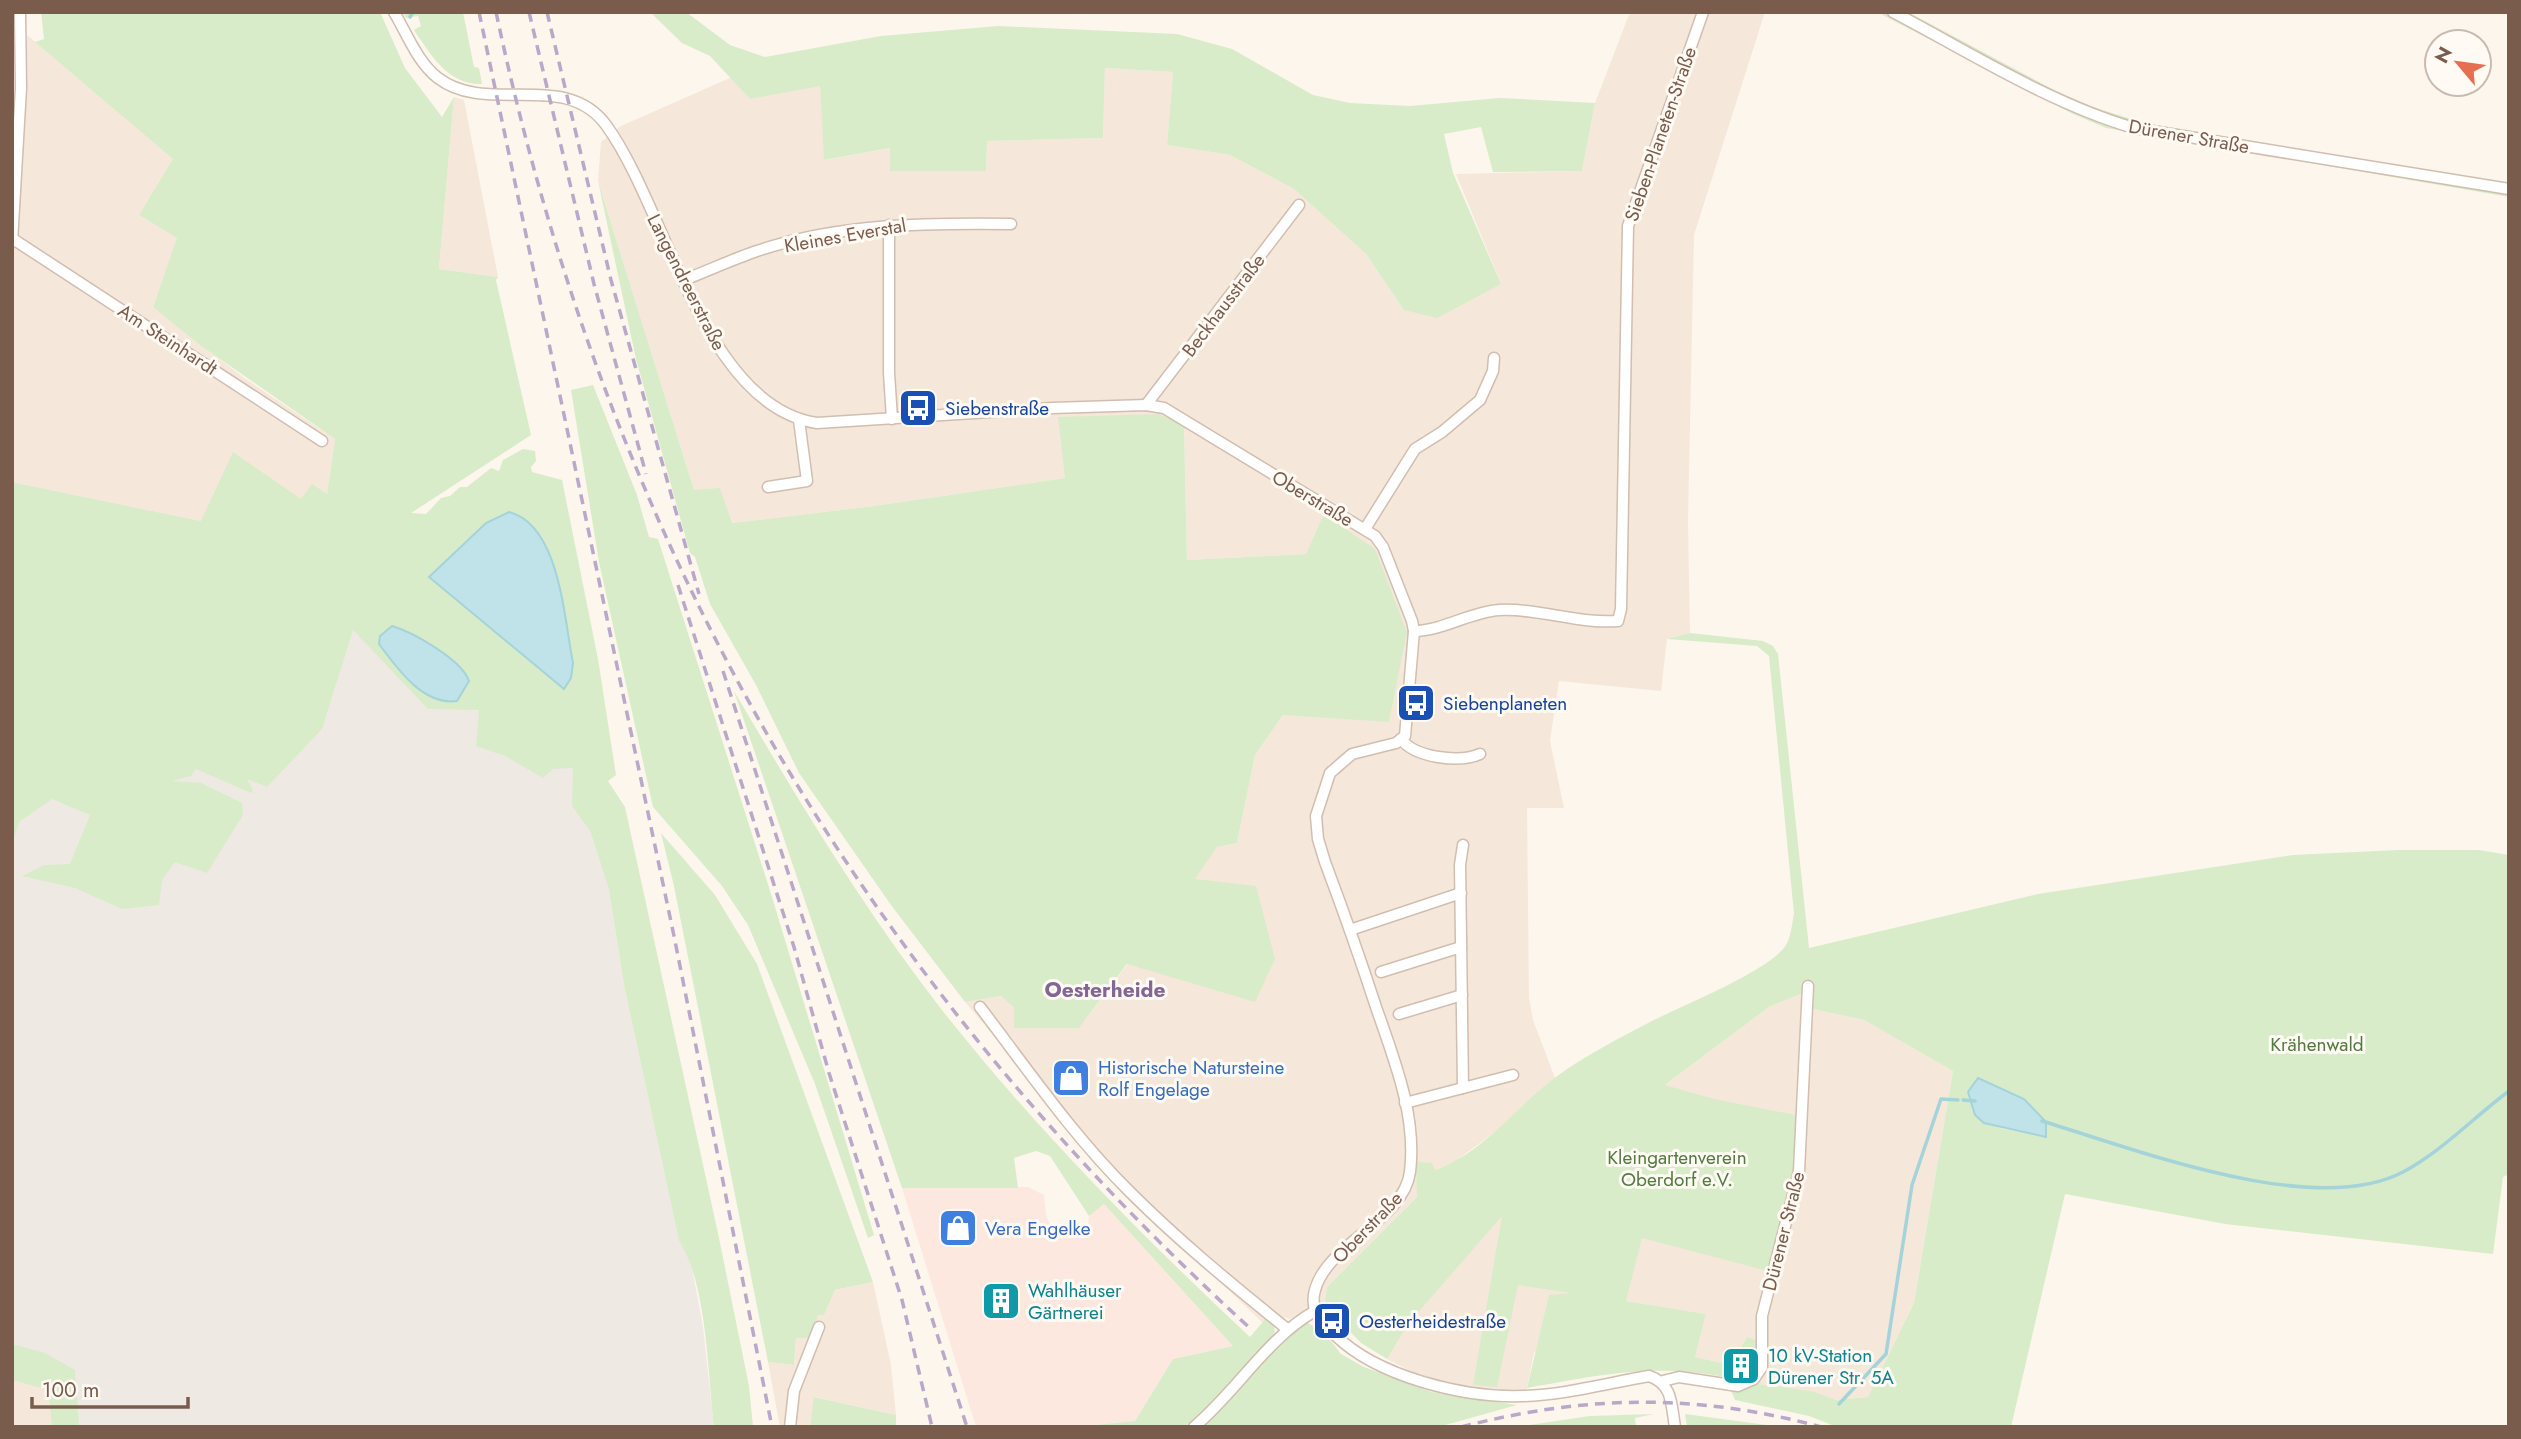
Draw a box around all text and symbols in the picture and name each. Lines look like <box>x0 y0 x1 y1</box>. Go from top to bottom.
north arrow <box>2423 28 2493 98</box>
text: N <box>2428 42 2459 68</box>
street label: Sieben-Planeten-Straße <box>1618 43 1703 225</box>
street label: Dürener Straße <box>2126 113 2252 160</box>
street label: Langendreerstraße <box>641 209 733 355</box>
street label: Kleines Everstal <box>782 211 908 260</box>
street label: Beckhausstraße <box>1176 248 1271 363</box>
street label: Am Steinhardt <box>113 297 223 382</box>
bus stop icon: Siebenstraße <box>897 387 939 429</box>
place label: Siebenstraße <box>945 395 1049 422</box>
street label: Oberstraße <box>1267 464 1359 533</box>
bus stop icon: Siebenplaneten <box>1395 682 1437 724</box>
place label: Siebenplaneten <box>1443 690 1567 717</box>
district label: Oesterheide <box>1045 975 1165 1005</box>
park label: Krähenwald <box>2270 1031 2364 1058</box>
place label: Historische Natursteine Rolf Engelage <box>1098 1054 1285 1103</box>
shop icon: Historische Natursteine Rolf Engelage <box>1050 1057 1092 1099</box>
park label: Kleingartenverein Oberdorf e.V. <box>1607 1144 1747 1193</box>
street label: Dürener Straße <box>1756 1168 1811 1294</box>
street label: Oberstraße <box>1326 1185 1409 1269</box>
shop icon: Vera Engelke <box>937 1207 979 1249</box>
place label: Vera Engelke <box>985 1215 1091 1242</box>
place label: Wahlhäuser Gärtnerei <box>1028 1277 1122 1326</box>
building icon: Wahlhäuser Gärtnerei <box>980 1280 1022 1322</box>
bus stop icon: Oesterheidestraße <box>1311 1300 1353 1342</box>
place label: Oesterheidestraße <box>1359 1308 1506 1335</box>
place label: 10 kV-Station Dürener Str. 5A <box>1768 1342 1894 1391</box>
building icon: 10 kV-Station Dürener Str. 5A <box>1720 1345 1762 1387</box>
scale bar <box>32 1366 187 1410</box>
text: 100 m <box>42 1375 99 1405</box>

